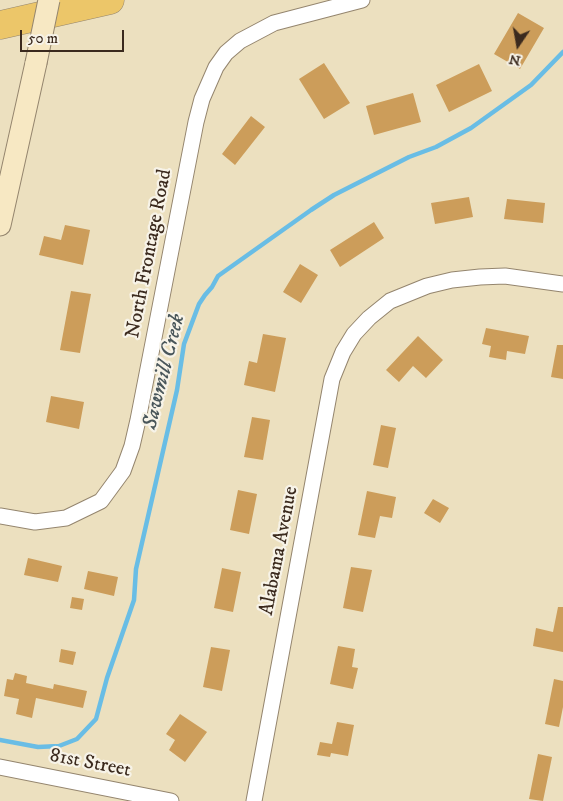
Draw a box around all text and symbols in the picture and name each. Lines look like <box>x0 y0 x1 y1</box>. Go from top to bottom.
scale bar <box>22 20 126 52</box>
north arrow <box>493 20 543 70</box>
text: 50 m <box>28 29 58 48</box>
text: N <box>507 50 522 70</box>
street label: North Frontage Road <box>122 167 178 341</box>
water label: Sawmill Creek <box>138 312 192 432</box>
street label: Alabama Avenue <box>256 485 304 617</box>
street label: 81st Street <box>47 744 133 784</box>

